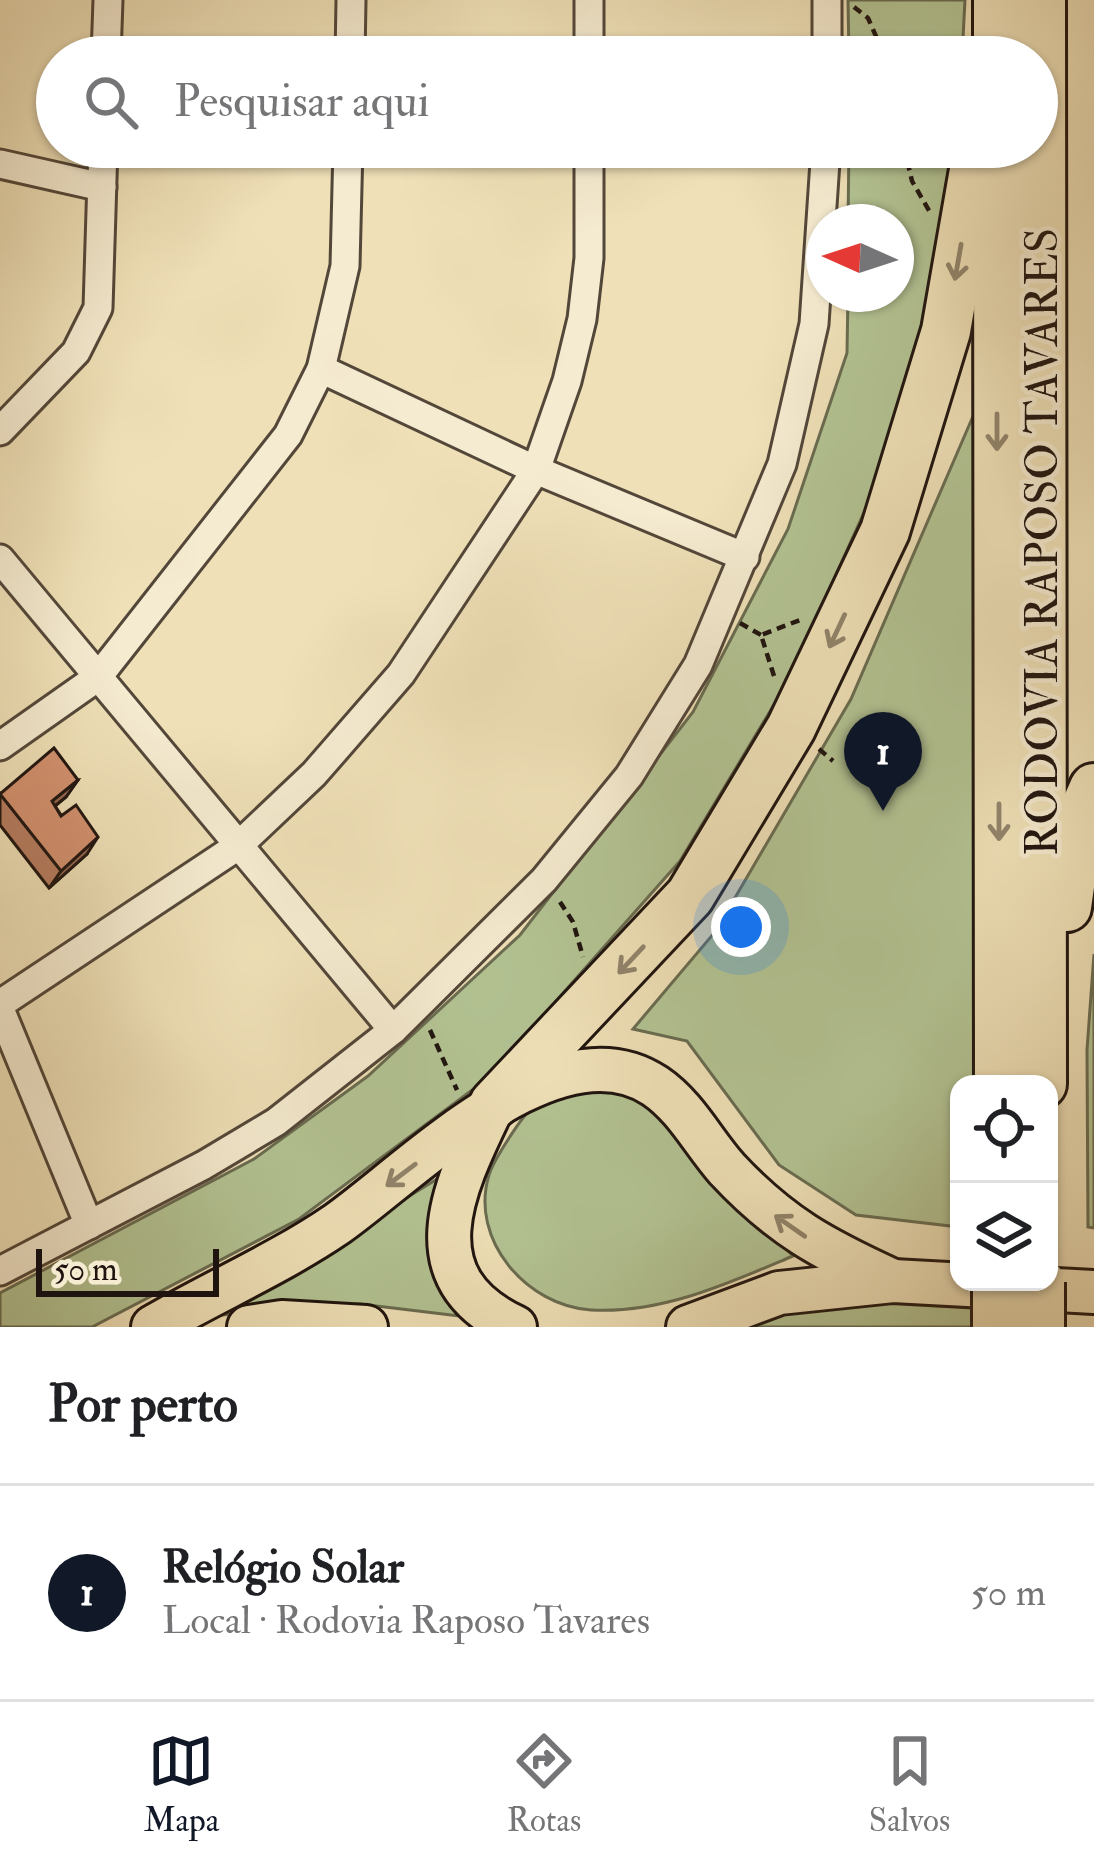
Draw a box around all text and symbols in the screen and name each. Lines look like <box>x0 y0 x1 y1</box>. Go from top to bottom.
search box <box>36 36 1058 168</box>
icon: search <box>78 69 144 135</box>
text: Pesquisar aqui <box>174 74 430 130</box>
north arrow <box>806 204 914 312</box>
street label: RODOVIA RAPOSO TAVARES <box>1015 228 1071 856</box>
one-way arrow <box>946 242 969 281</box>
one-way arrow <box>986 412 1008 451</box>
one-way arrow <box>825 612 847 648</box>
pin: 1 <box>844 712 922 811</box>
one-way arrow <box>988 802 1010 841</box>
your location <box>711 897 771 957</box>
one-way arrow <box>617 944 645 974</box>
map controls <box>950 1075 1058 1291</box>
button: locate <box>950 1075 1058 1183</box>
one-way arrow <box>385 1161 417 1187</box>
button: layers <box>950 1183 1058 1291</box>
one-way arrow <box>774 1214 807 1239</box>
scale bar <box>36 1243 219 1296</box>
text: 50 m <box>54 1249 118 1290</box>
text: Por perto <box>48 1373 238 1437</box>
text: Relógio Solar <box>162 1540 404 1596</box>
text: 1 <box>80 1568 94 1617</box>
text: 50 m <box>971 1568 1046 1617</box>
text: Local · Rodovia Raposo Tavares <box>162 1596 650 1645</box>
tab: Mapa <box>144 1728 219 1841</box>
tab: Rotas <box>507 1728 581 1841</box>
tab: Salvos <box>869 1728 950 1841</box>

